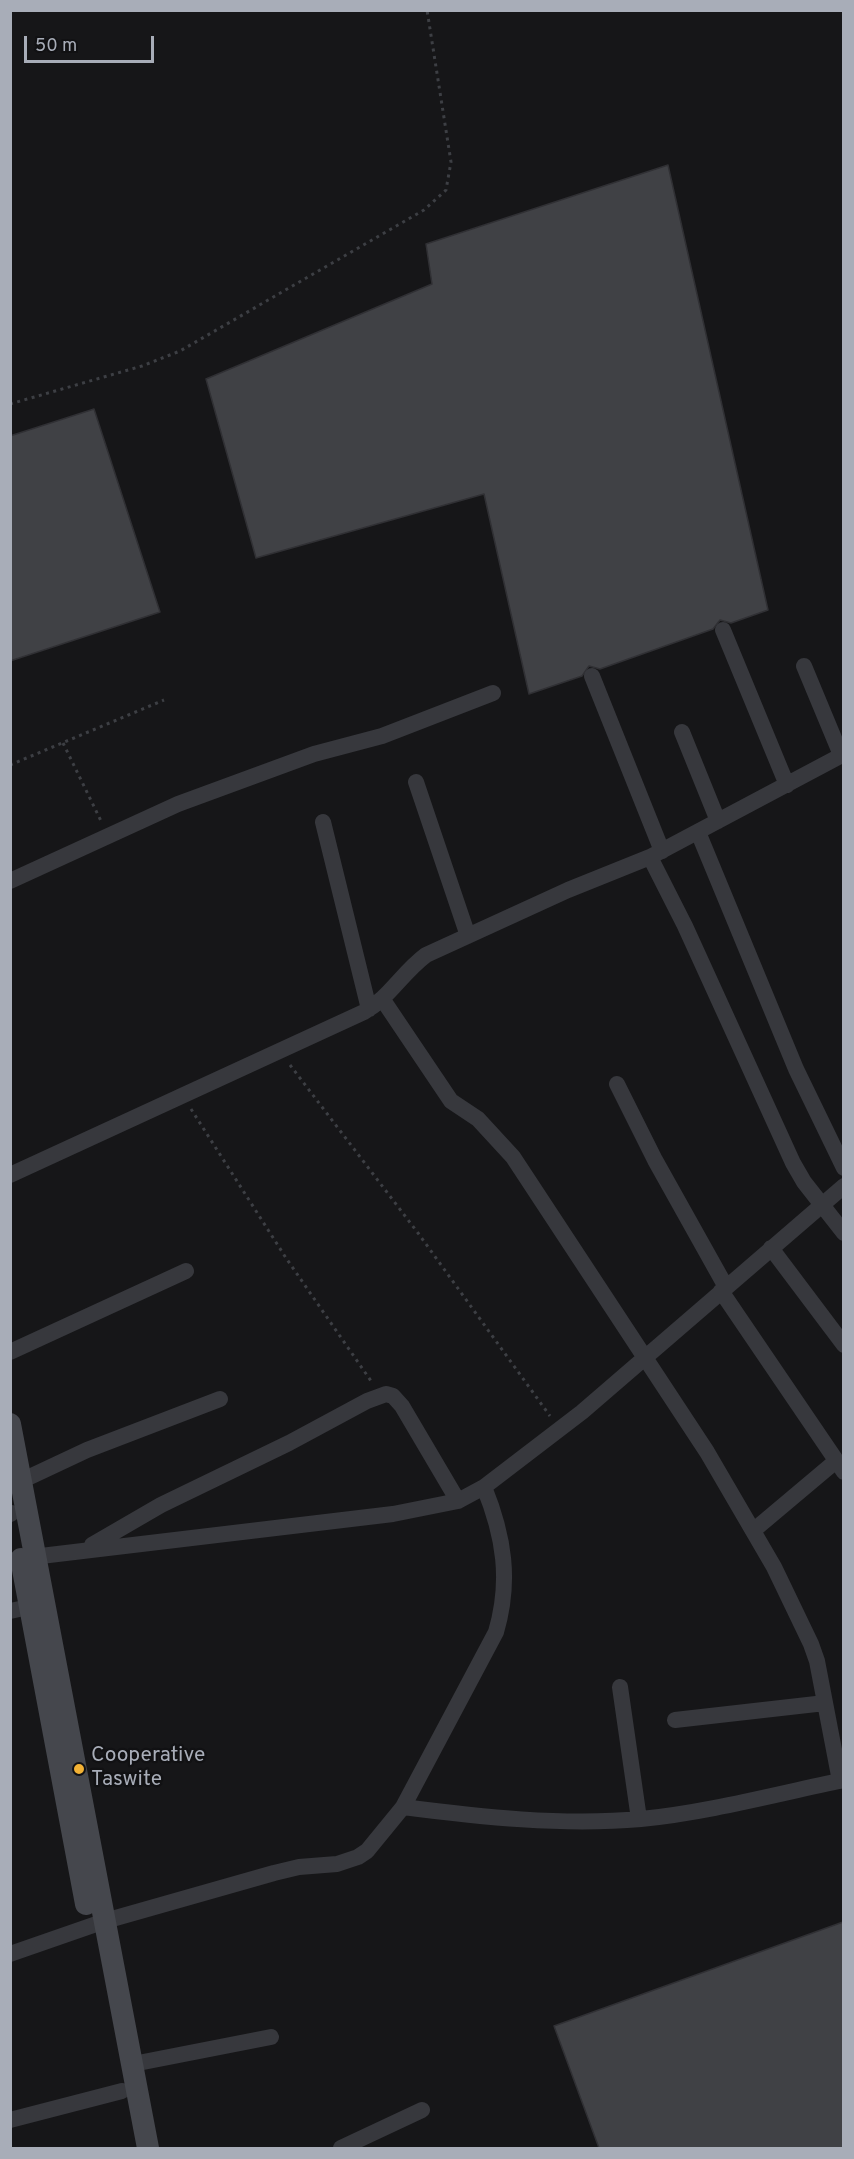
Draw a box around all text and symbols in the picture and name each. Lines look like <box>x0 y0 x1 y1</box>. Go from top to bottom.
scale bar <box>27 24 158 62</box>
text: 50 m <box>35 35 77 58</box>
place label: Cooperative Taswite <box>91 1744 205 1794</box>
marker: Cooperative Taswite <box>72 1762 86 1776</box>

